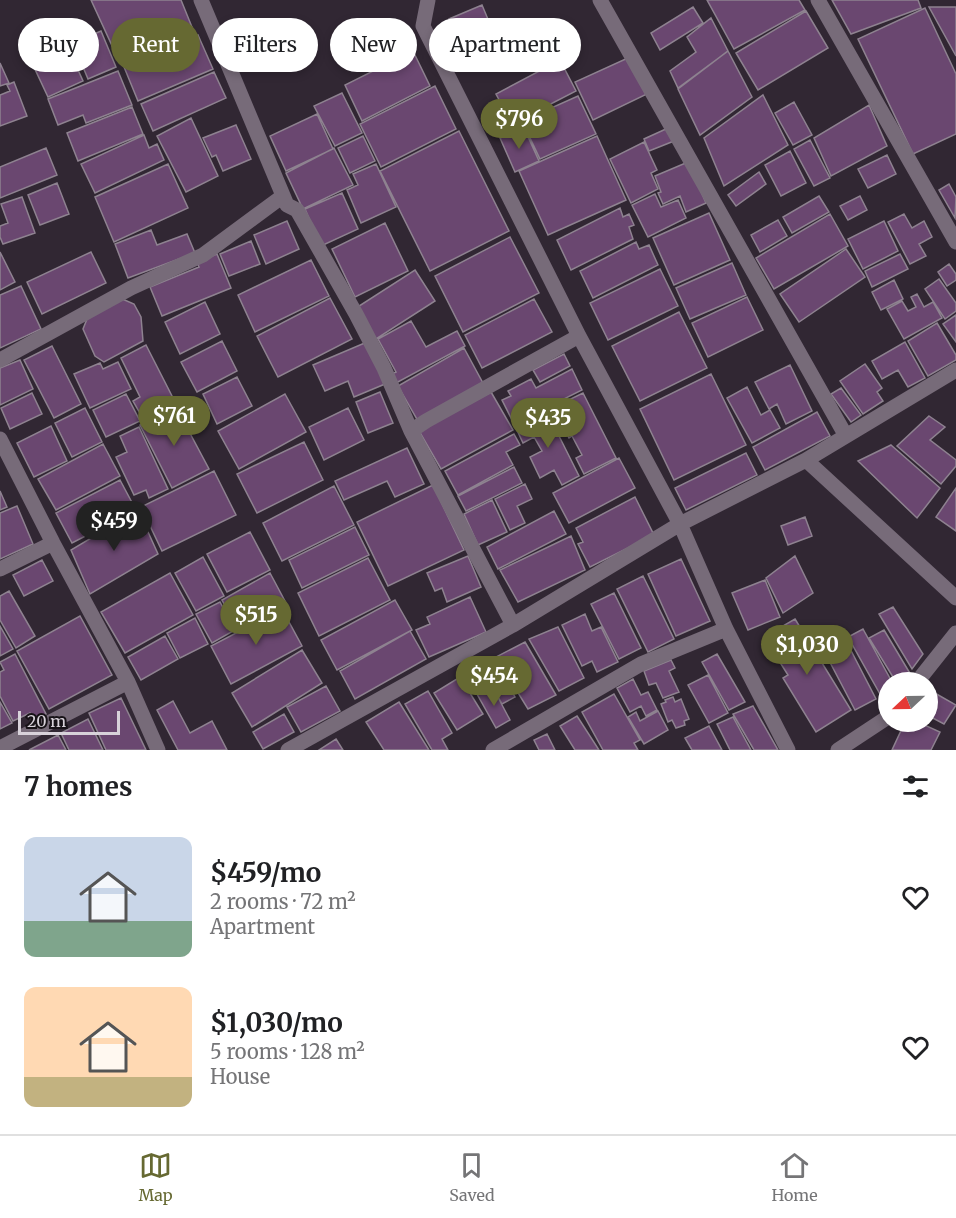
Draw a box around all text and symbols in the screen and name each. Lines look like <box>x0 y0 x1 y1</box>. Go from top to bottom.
chip: Buy <box>18 18 99 72</box>
chip: Rent <box>111 18 200 72</box>
chip: Filters <box>212 18 318 72</box>
chip: New <box>330 18 417 72</box>
chip: Apartment <box>429 18 581 72</box>
pin: $796 <box>483 99 555 150</box>
text: $796 <box>495 106 543 131</box>
pin: $761 <box>138 396 210 447</box>
pin: $435 <box>512 398 584 449</box>
text: $761 <box>152 403 196 428</box>
text: $435 <box>525 405 571 430</box>
pin: $459 <box>78 501 150 552</box>
text: $459 <box>90 508 138 533</box>
pin: $515 <box>220 595 292 646</box>
text: $515 <box>234 602 278 627</box>
pin: $1,030 <box>758 625 856 676</box>
text: $1,030 <box>775 632 839 657</box>
pin: $454 <box>458 656 530 707</box>
text: $454 <box>470 663 518 688</box>
north arrow <box>878 672 938 732</box>
map controls <box>878 672 938 732</box>
scale bar <box>18 708 120 736</box>
text: 20 m <box>27 711 66 731</box>
text: 7 homes <box>24 770 132 803</box>
icon: filters <box>899 770 932 803</box>
text: $459/mo <box>210 856 321 889</box>
icon: home <box>72 861 144 933</box>
icon: heart <box>899 881 932 914</box>
text: 2 rooms · 72 m² <box>210 889 356 914</box>
text: Apartment <box>210 914 315 939</box>
text: $1,030/mo <box>210 1006 343 1039</box>
icon: home <box>72 1011 144 1083</box>
icon: heart <box>899 1031 932 1064</box>
text: 5 rooms · 128 m² <box>210 1039 365 1064</box>
text: House <box>210 1064 270 1089</box>
tab: Map <box>138 1149 173 1205</box>
tab: Saved <box>449 1149 495 1205</box>
tab: Home <box>771 1149 818 1205</box>

